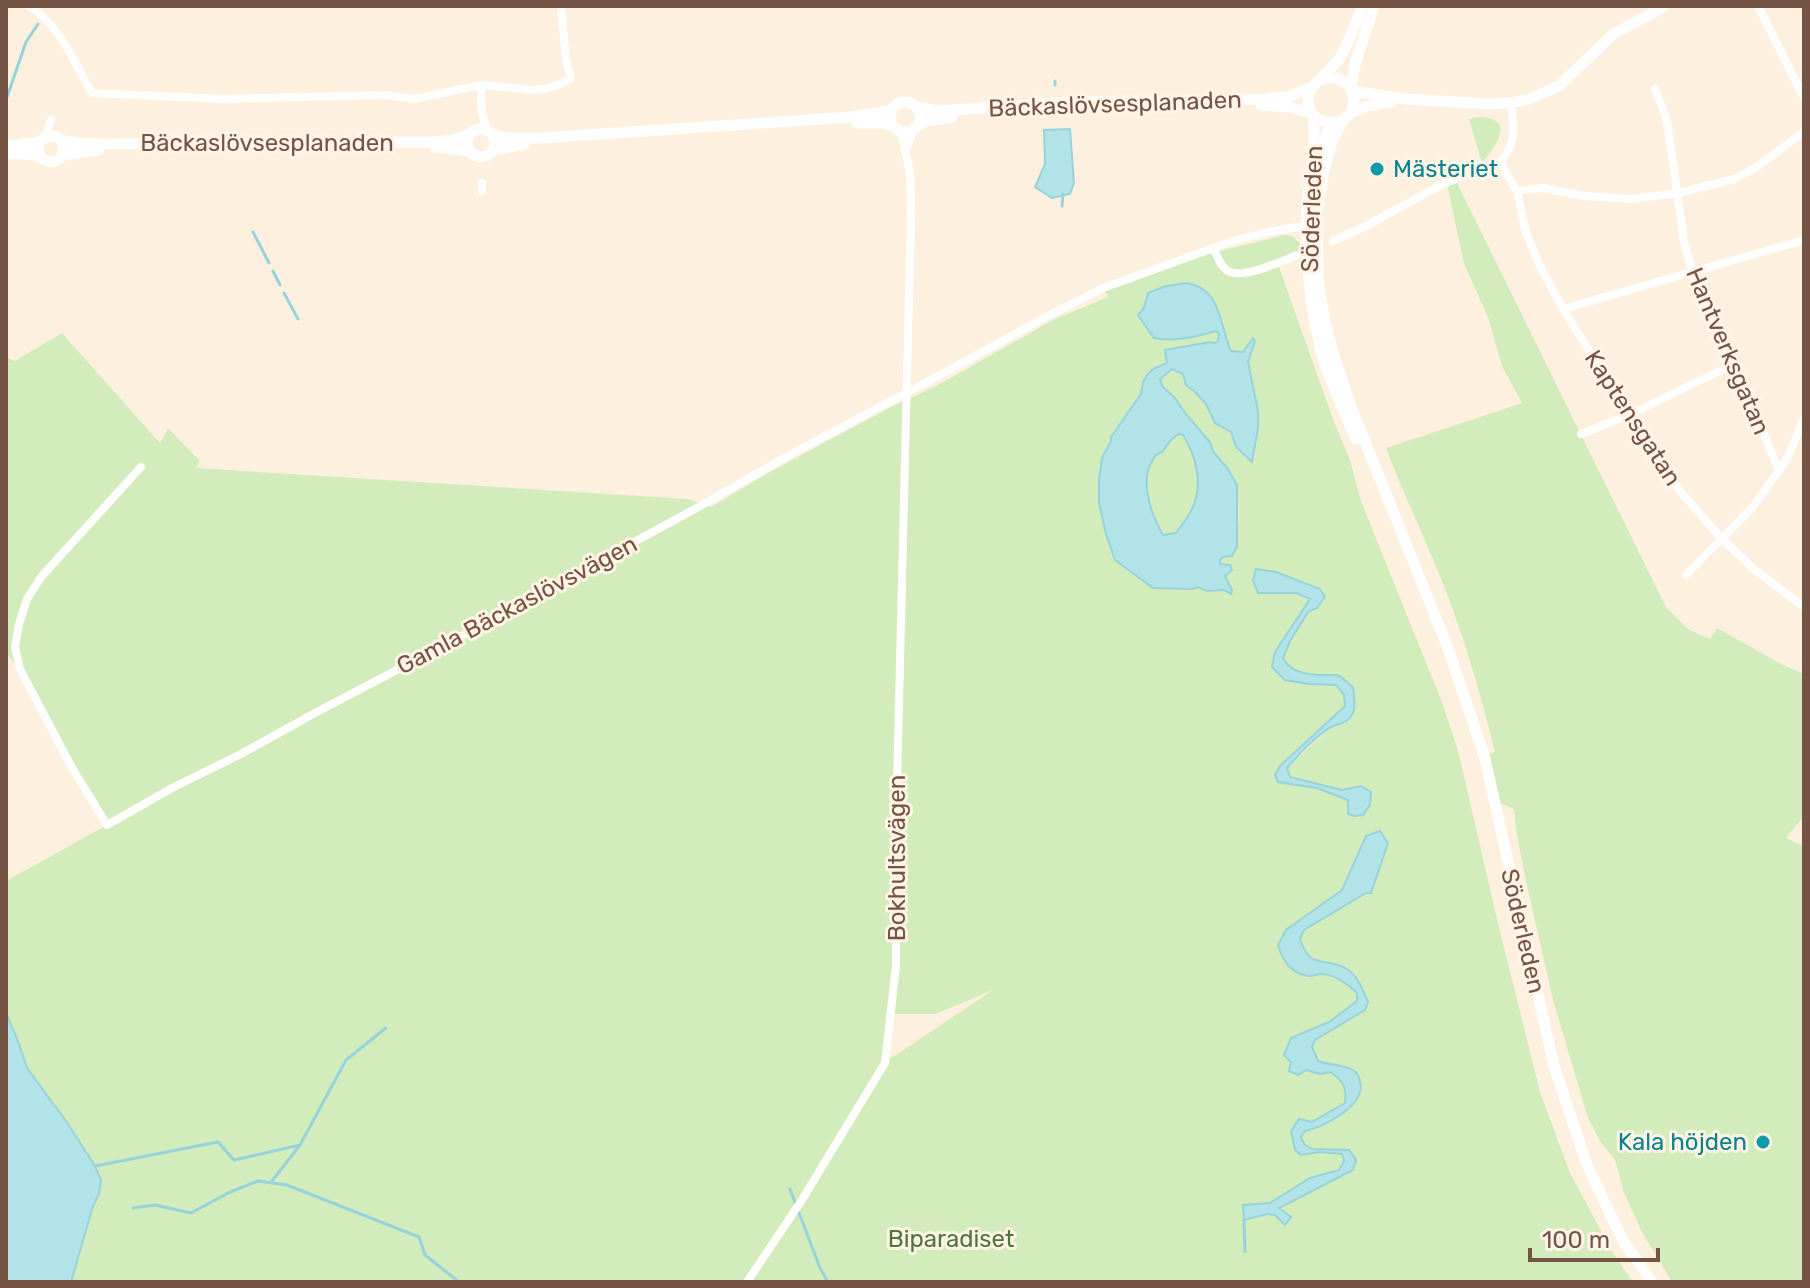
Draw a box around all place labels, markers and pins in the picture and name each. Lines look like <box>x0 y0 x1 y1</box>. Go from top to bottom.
place label: Mästeriet <box>1393 155 1498 183</box>
marker: Mästeriet <box>1368 160 1386 178</box>
place label: Kala höjden <box>1618 1128 1747 1156</box>
marker: Kala höjden <box>1754 1133 1772 1151</box>

